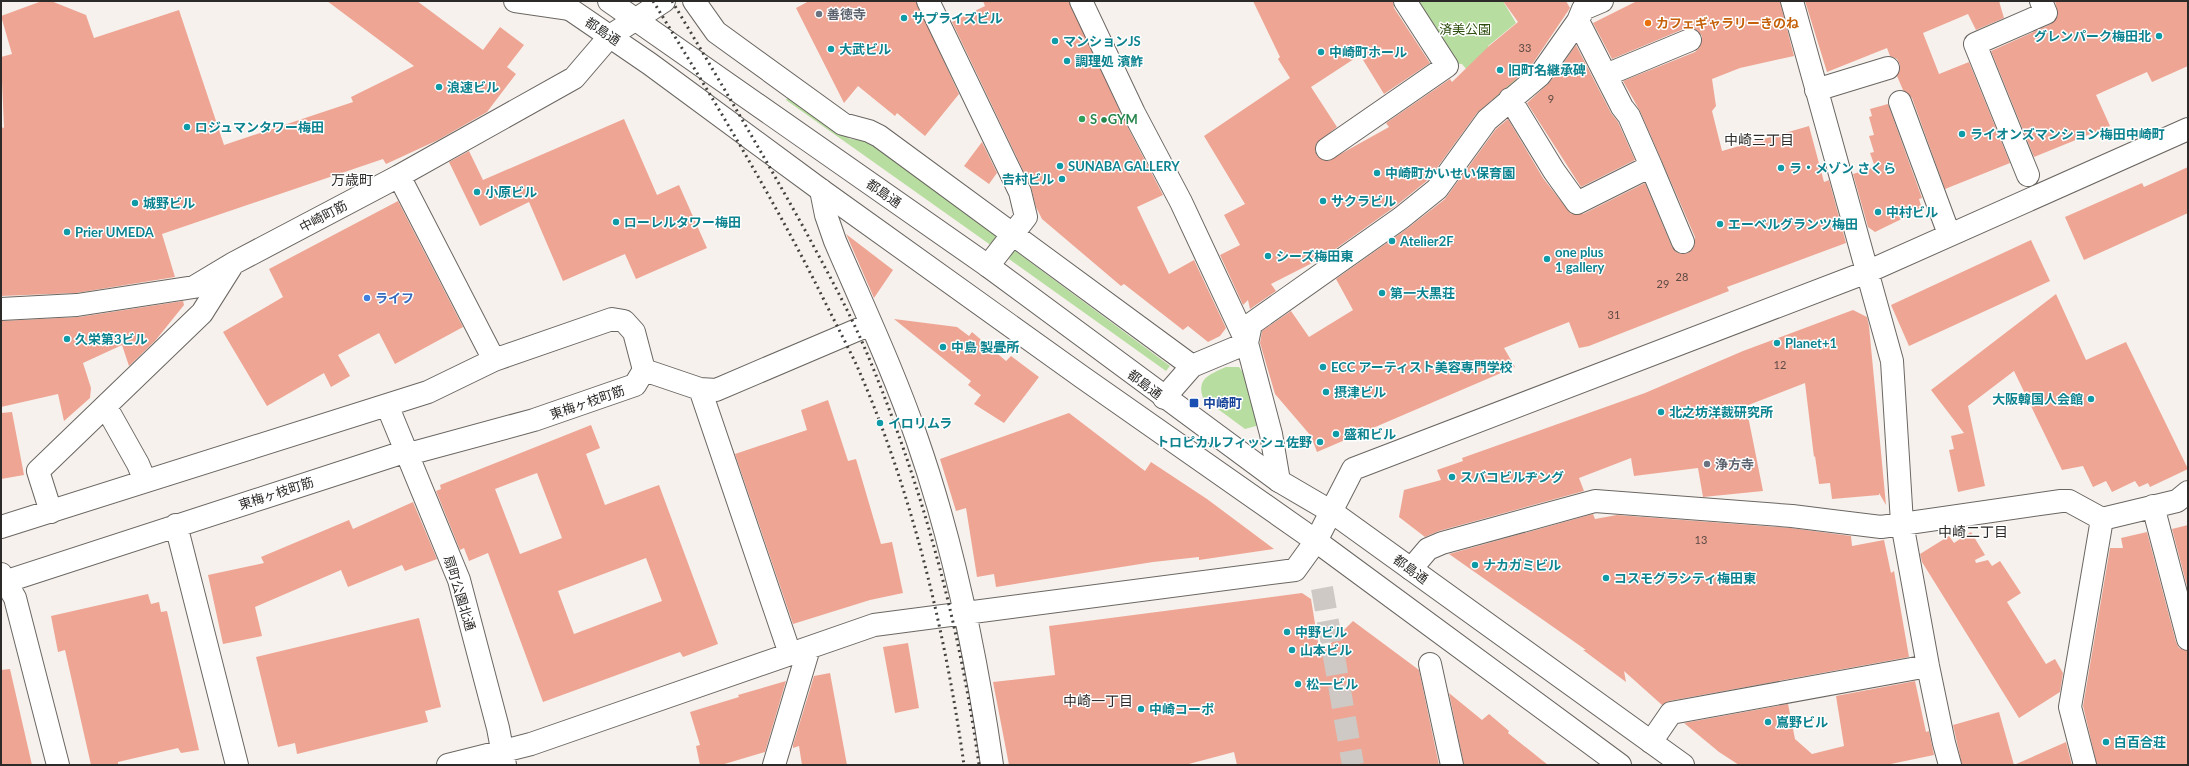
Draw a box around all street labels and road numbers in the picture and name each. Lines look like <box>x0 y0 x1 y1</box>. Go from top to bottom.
street label: 都島通 <box>582 13 624 49</box>
street label: 都島通 <box>863 175 905 211</box>
street label: 中崎町筋 <box>296 197 350 235</box>
street label: 都島通 <box>1125 366 1165 402</box>
street label: 東梅ヶ枝町筋 <box>548 382 626 422</box>
street label: 東梅ヶ枝町筋 <box>236 473 316 513</box>
street label: 都島通 <box>1391 551 1431 587</box>
street label: 扇町公園北通 <box>441 553 479 633</box>

